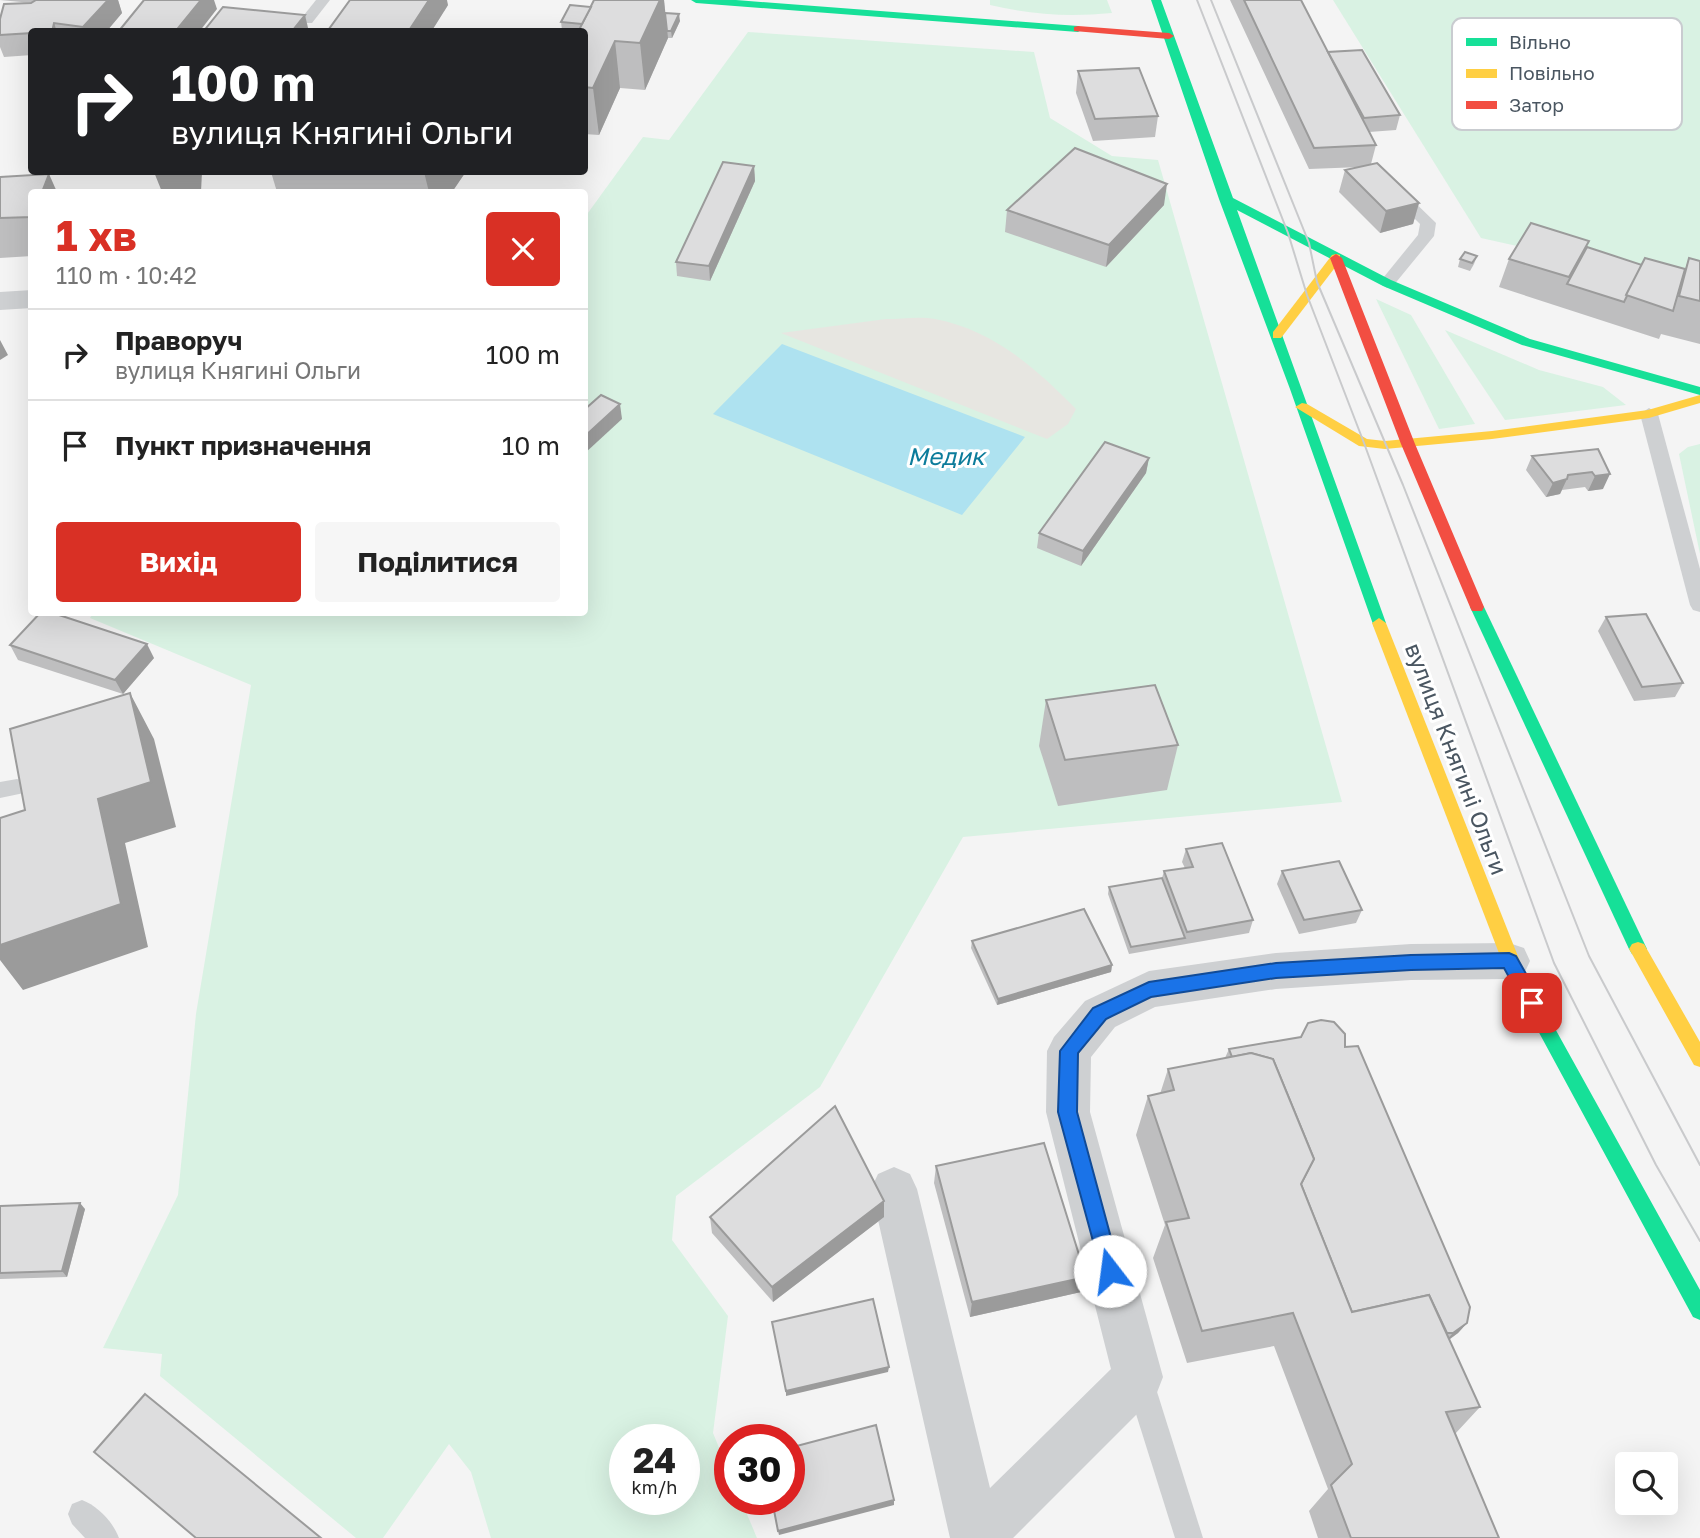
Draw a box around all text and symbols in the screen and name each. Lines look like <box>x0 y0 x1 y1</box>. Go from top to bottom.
legend <box>1452 18 1682 130</box>
text: Вільно <box>1509 30 1571 53</box>
text: 100 m <box>171 53 315 112</box>
icon: right <box>56 56 147 147</box>
text: Повільно <box>1509 61 1595 84</box>
text: Затор <box>1509 93 1564 116</box>
text: вулиця Княгині Ольги <box>171 113 513 151</box>
text: 1 хв <box>56 210 137 260</box>
button: close <box>486 212 560 286</box>
text: 110 m · 10:42 <box>56 261 197 289</box>
text: Праворуч <box>115 325 243 356</box>
icon: right <box>56 336 94 374</box>
text: 100 m <box>486 339 560 370</box>
text: вулиця Княгині Ольги <box>115 356 361 384</box>
icon: arrive <box>56 427 94 465</box>
text: Пункт призначення <box>115 430 371 461</box>
text: 10 m <box>502 430 560 461</box>
water label: Медик <box>907 441 988 470</box>
button: Вихід <box>56 522 301 602</box>
button: Поділитися <box>315 522 560 602</box>
street label: вулиця Княгині Ольги <box>1400 639 1514 879</box>
pin <box>1502 973 1562 1033</box>
icon: arrive <box>1513 984 1551 1022</box>
position arrow <box>1073 1234 1147 1308</box>
speed limit sign: 30 <box>714 1424 805 1515</box>
text: 24 <box>633 1439 676 1481</box>
map controls <box>1615 1452 1678 1515</box>
button: search <box>1615 1452 1678 1515</box>
text: km/h <box>632 1476 677 1498</box>

